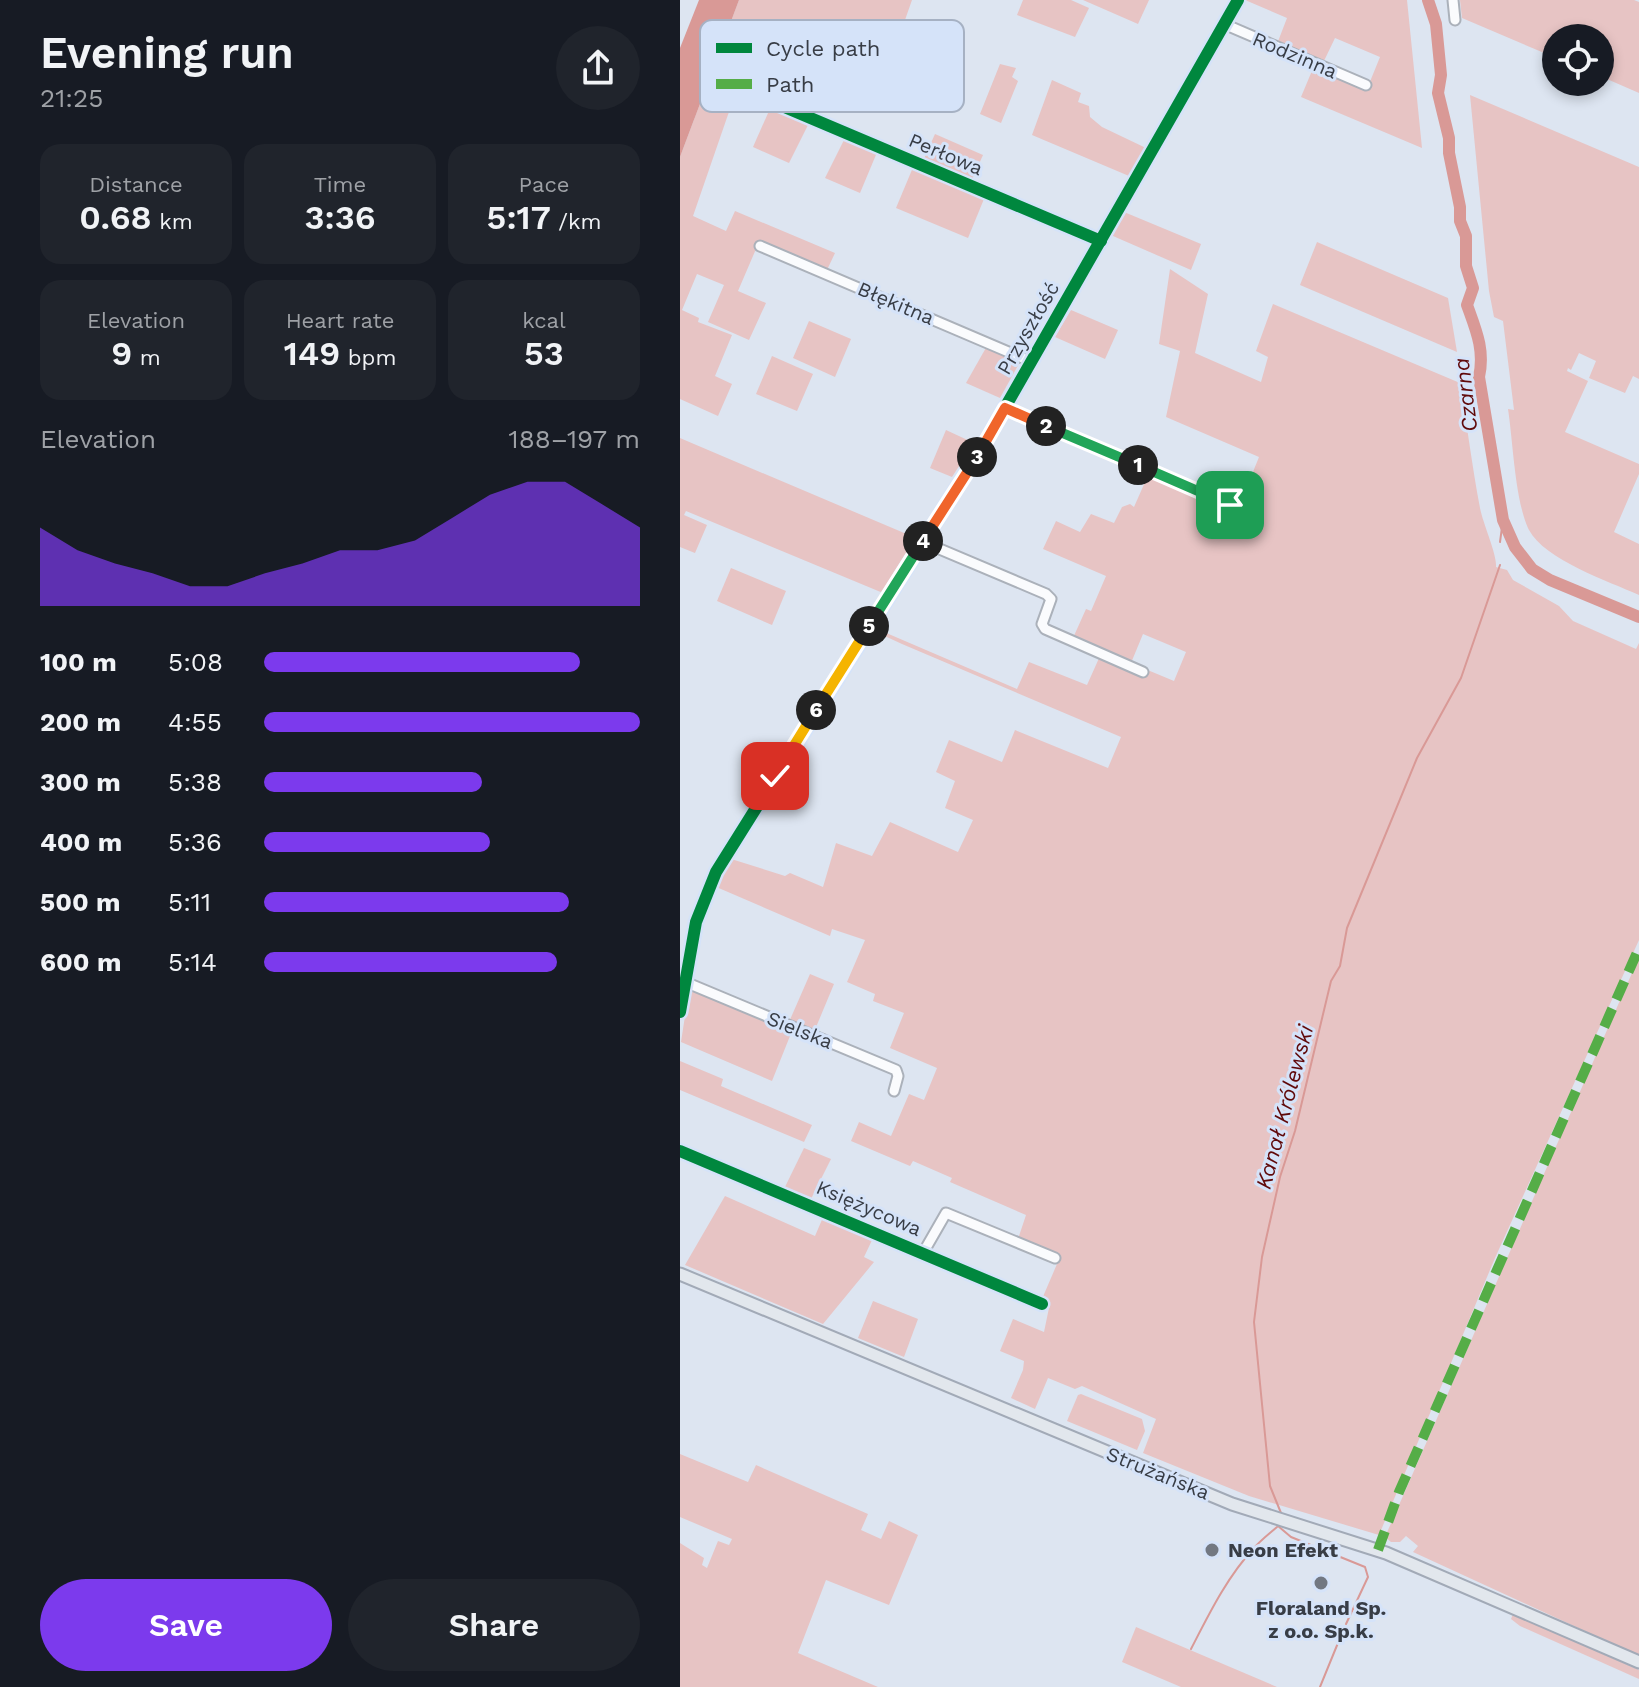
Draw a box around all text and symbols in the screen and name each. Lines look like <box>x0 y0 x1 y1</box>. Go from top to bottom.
legend <box>700 20 964 112</box>
map controls <box>1542 24 1614 96</box>
button: locate <box>1542 24 1614 96</box>
button: share <box>556 26 640 110</box>
street label: Rodzinna <box>1249 26 1341 84</box>
text: Evening run <box>40 27 294 79</box>
text: Cycle path <box>766 36 880 61</box>
text: Path <box>766 72 814 97</box>
text: 21:25 <box>40 83 103 113</box>
street label: Perłowa <box>905 128 987 180</box>
text: Distance <box>89 172 183 197</box>
text: Time <box>314 172 366 197</box>
text: Pace <box>519 172 569 197</box>
text: 0.68 <box>79 197 152 237</box>
text: 3:36 <box>304 197 376 237</box>
text: 5:17 <box>487 197 551 237</box>
text: km <box>152 209 193 234</box>
text: /km <box>551 209 601 234</box>
street label: Błękitna <box>854 276 938 330</box>
street label: Przyszłość <box>992 277 1064 379</box>
text: Elevation <box>87 308 185 333</box>
text: Heart rate <box>286 308 394 333</box>
text: kcal <box>522 308 566 333</box>
text: 9 <box>111 333 132 373</box>
text: 149 <box>284 333 340 373</box>
text: 53 <box>524 333 564 373</box>
text: m <box>132 345 161 370</box>
text: bpm <box>340 345 396 370</box>
water label: Czarna <box>1449 357 1482 433</box>
pin: 2 <box>1026 406 1066 446</box>
text: 2 <box>1039 413 1053 438</box>
text: Elevation <box>40 424 156 454</box>
text: 188–197 m <box>509 424 640 454</box>
pin: 3 <box>957 437 997 477</box>
text: 3 <box>970 444 984 469</box>
pin: 1 <box>1118 445 1158 485</box>
text: 1 <box>1133 452 1143 477</box>
pin <box>1196 471 1264 539</box>
icon: arrive <box>1208 483 1252 527</box>
pin: 4 <box>903 521 943 561</box>
text: 4 <box>916 528 930 553</box>
pin: 5 <box>849 606 889 646</box>
text: 5 <box>863 613 875 638</box>
text: 100 m <box>40 647 117 677</box>
text: 5:08 <box>168 647 223 677</box>
pin: 6 <box>796 690 836 730</box>
text: 6 <box>809 697 823 722</box>
text: 200 m <box>40 707 121 737</box>
text: 4:55 <box>168 707 222 737</box>
pin <box>741 742 809 810</box>
icon: check <box>753 754 797 798</box>
text: 300 m <box>40 767 121 797</box>
text: 5:38 <box>168 767 222 797</box>
text: 400 m <box>40 827 122 857</box>
text: 5:36 <box>168 827 222 857</box>
text: 500 m <box>40 887 121 917</box>
text: 5:11 <box>168 887 211 917</box>
text: 600 m <box>40 947 121 977</box>
text: 5:14 <box>168 947 217 977</box>
street label: Sielska <box>764 1006 836 1054</box>
water label: Kanał Królewski <box>1251 1021 1319 1192</box>
street label: Księżycowa <box>813 1175 925 1241</box>
street label: Strużańska <box>1103 1441 1213 1505</box>
place label: Neon Efekt <box>1228 1538 1338 1562</box>
marker: Neon Efekt <box>1203 1541 1221 1559</box>
marker: Floraland Sp. z o.o. Sp.k. <box>1312 1574 1330 1592</box>
button: Save <box>40 1579 332 1671</box>
button: Share <box>348 1579 640 1671</box>
place label: Floraland Sp. z o.o. Sp.k. <box>1256 1596 1386 1643</box>

